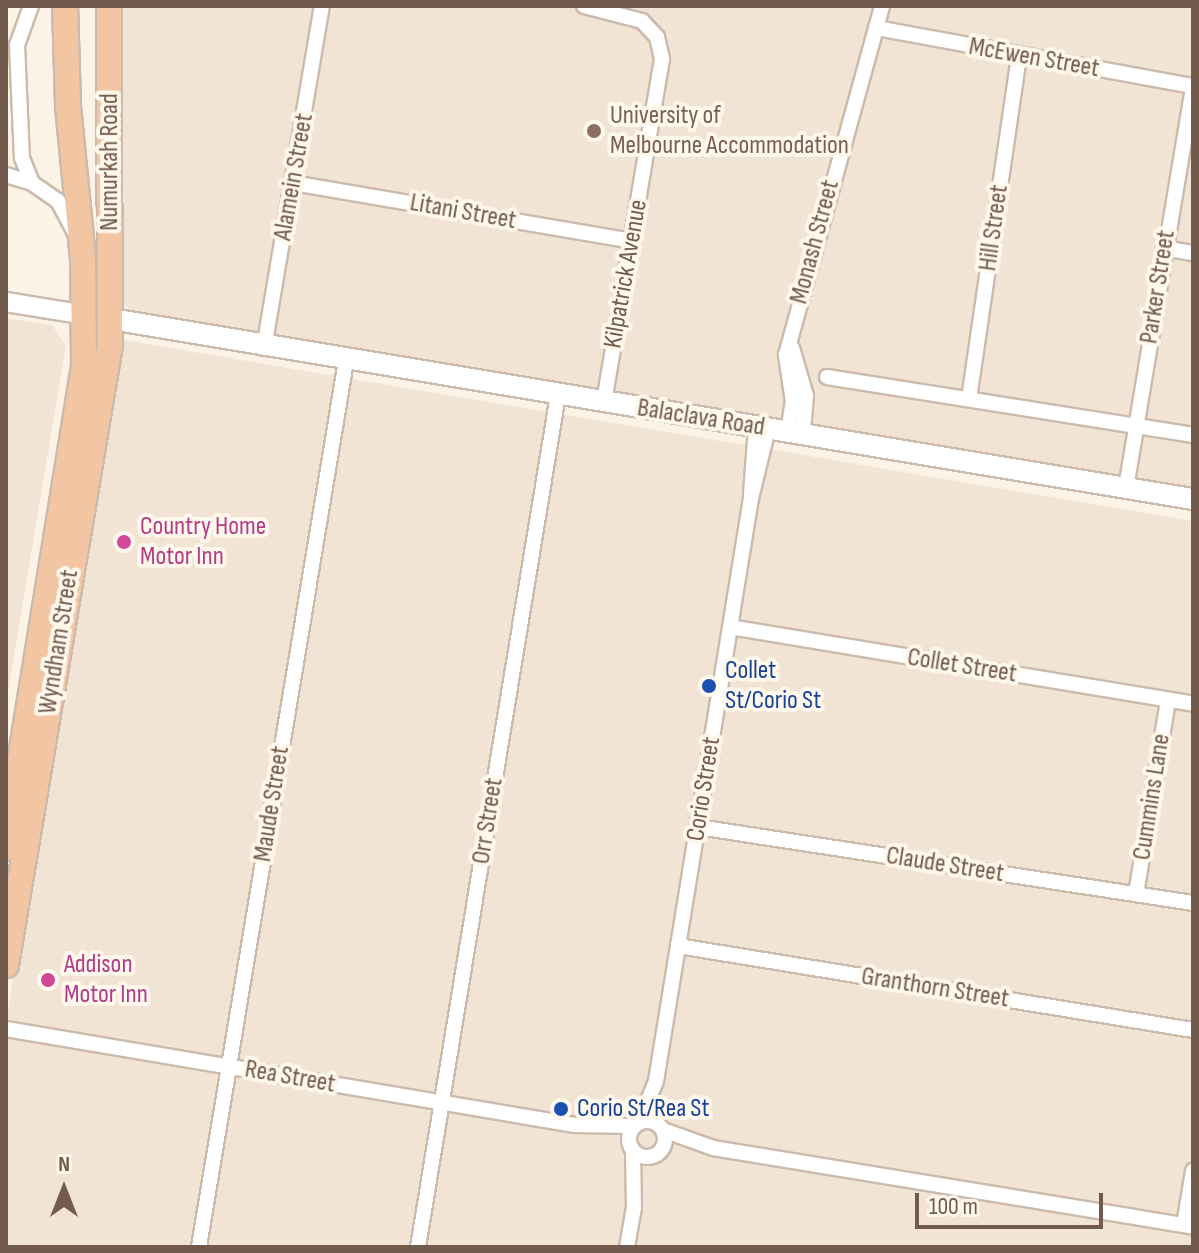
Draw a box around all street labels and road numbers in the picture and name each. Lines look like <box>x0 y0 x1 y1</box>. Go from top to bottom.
street label: McEwen Street <box>966 31 1102 85</box>
street label: Numurkah Road <box>94 93 126 231</box>
street label: Alamein Street <box>267 111 321 243</box>
street label: Monash Street <box>784 177 846 307</box>
street label: Hill Street <box>973 183 1015 273</box>
street label: Litani Street <box>407 187 519 237</box>
street label: Kilpatrick Avenue <box>598 197 654 351</box>
street label: Parker Street <box>1134 228 1182 346</box>
street label: Balaclava Road <box>635 393 767 443</box>
street label: Wyndham Street <box>32 568 86 716</box>
street label: Collet Street <box>905 642 1019 690</box>
street label: Cummins Lane <box>1127 732 1177 862</box>
street label: Corio Street <box>680 735 728 843</box>
street label: Maude Street <box>247 744 297 864</box>
street label: Orr Street <box>466 776 510 866</box>
street label: Claude Street <box>884 840 1006 890</box>
street label: Granthorn Street <box>859 961 1011 1015</box>
street label: Rea Street <box>242 1054 338 1100</box>

